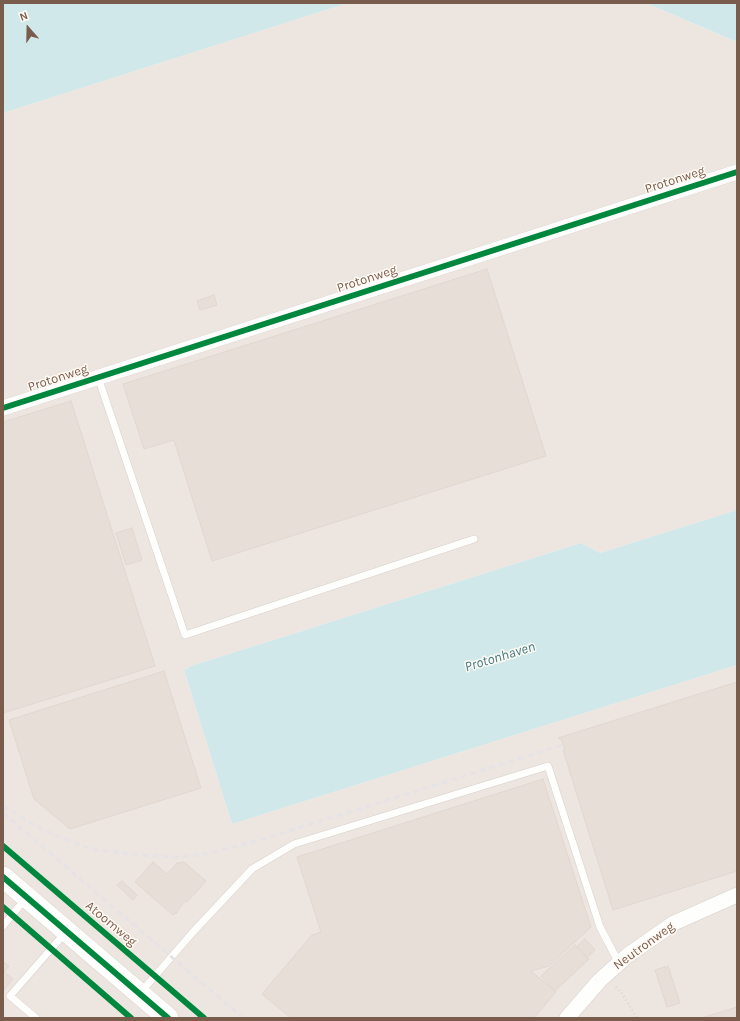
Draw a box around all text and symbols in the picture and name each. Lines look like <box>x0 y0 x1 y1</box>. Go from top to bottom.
north arrow <box>8 8 48 48</box>
text: N <box>18 9 30 24</box>
street label: Protonweg <box>643 163 707 197</box>
street label: Protonweg <box>335 262 399 296</box>
street label: Protonweg <box>26 361 90 395</box>
water label: Protonhaven <box>463 638 537 676</box>
street label: Atoomweg <box>82 898 140 950</box>
street label: Neutronweg <box>611 919 677 973</box>

